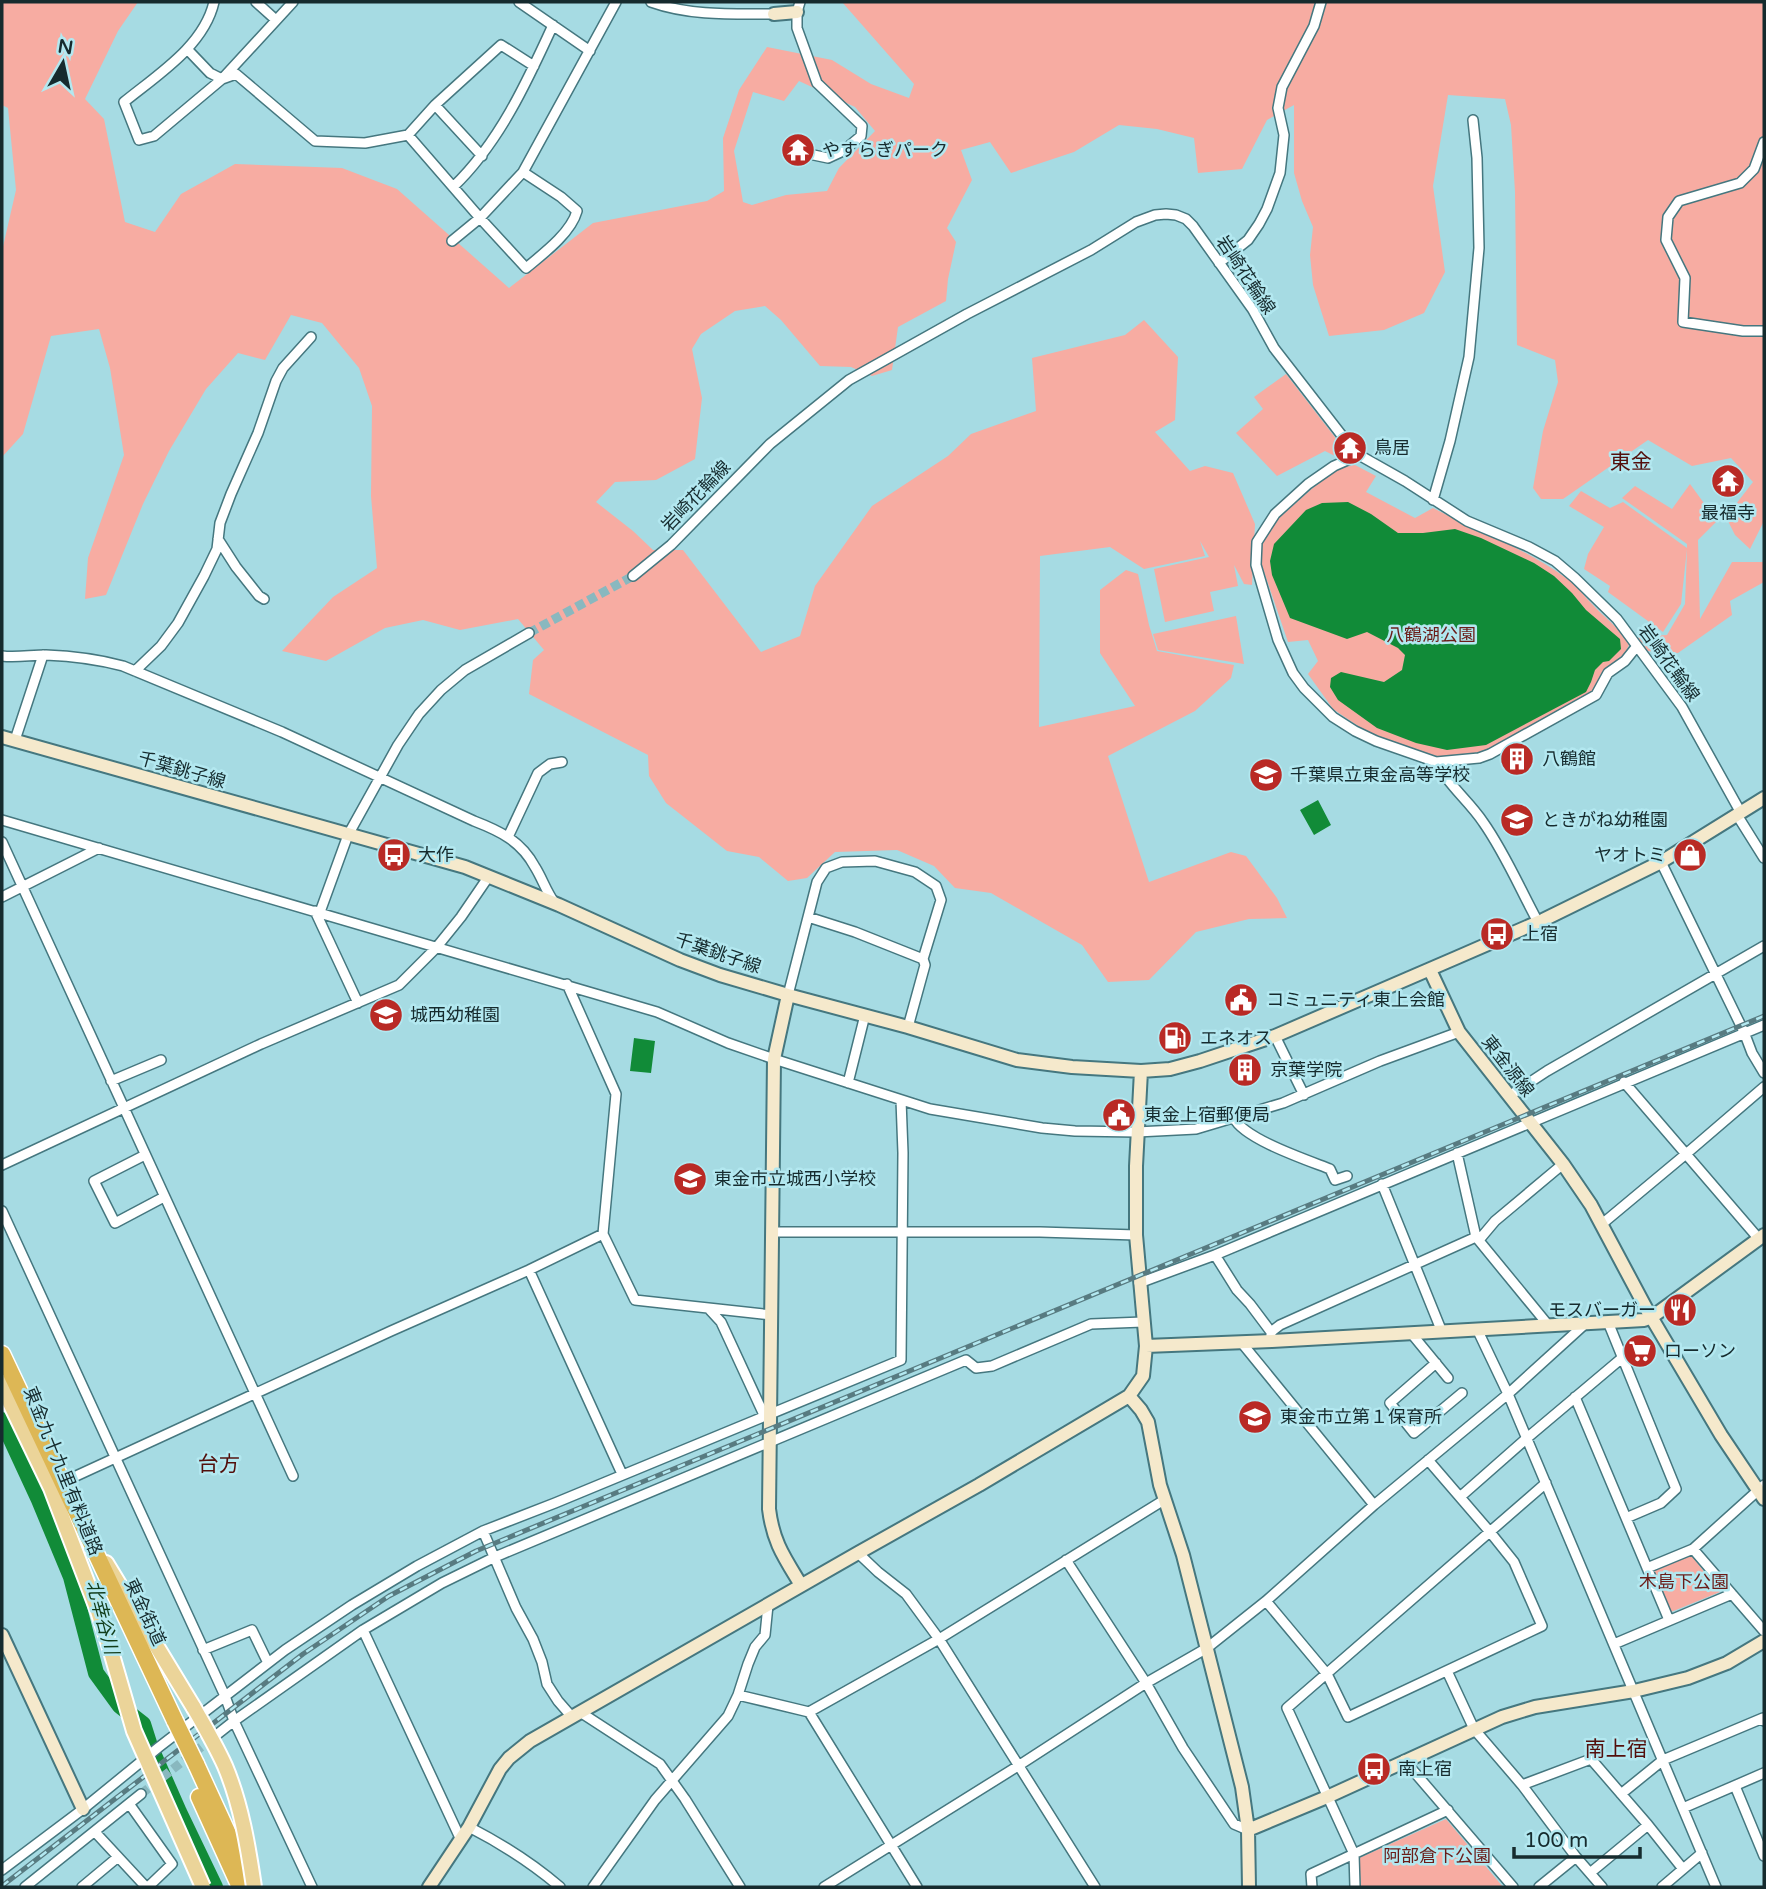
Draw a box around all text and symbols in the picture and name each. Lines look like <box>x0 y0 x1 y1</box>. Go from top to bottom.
north arrow <box>28 28 98 98</box>
text: N <box>56 35 75 59</box>
temple icon: やすらぎパーク <box>779 131 817 169</box>
place label: やすらぎパーク <box>822 139 948 161</box>
street label: 岩崎花輪線 <box>1212 232 1280 318</box>
temple icon: 鳥居 <box>1331 429 1369 467</box>
place label: 鳥居 <box>1374 437 1410 459</box>
district label: 東金 <box>1610 450 1652 475</box>
street label: 岩崎花輪線 <box>657 456 735 536</box>
temple icon: 最福寺 <box>1709 462 1747 500</box>
place label: 最福寺 <box>1701 502 1755 524</box>
street label: 岩崎花輪線 <box>1634 620 1704 706</box>
park label: 八鶴湖公園 <box>1386 624 1476 646</box>
building icon: 八鶴館 <box>1498 740 1536 778</box>
street label: 千葉銚子線 <box>136 747 228 793</box>
place label: 八鶴館 <box>1542 748 1596 770</box>
school or university icon: 千葉県立東金高等学校 <box>1247 756 1285 794</box>
place label: 千葉県立東金高等学校 <box>1290 764 1470 786</box>
school or university icon: ときがね幼稚園 <box>1498 801 1536 839</box>
place label: ときがね幼稚園 <box>1542 809 1668 831</box>
bus stop icon: 大作 <box>375 836 413 874</box>
shop icon: ヤオトミ <box>1671 836 1709 874</box>
place label: 大作 <box>418 844 454 866</box>
place label: ヤオトミ <box>1594 844 1666 866</box>
bus stop icon: 上宿 <box>1478 915 1516 953</box>
place label: 上宿 <box>1522 923 1558 945</box>
street label: 千葉銚子線 <box>672 928 764 978</box>
public building icon: コミュニティ東上会館 <box>1222 981 1260 1019</box>
place label: コミュニティ東上会館 <box>1266 989 1445 1011</box>
school or university icon: 城西幼稚園 <box>367 996 405 1034</box>
place label: 城西幼稚園 <box>410 1004 500 1026</box>
fuel station icon: エネオス <box>1156 1019 1194 1057</box>
place label: エネオス <box>1200 1027 1272 1049</box>
street label: 東金源線 <box>1477 1031 1539 1101</box>
building icon: 京葉学院 <box>1226 1051 1264 1089</box>
place label: 京葉学院 <box>1270 1059 1342 1081</box>
public building icon: 東金上宿郵便局 <box>1100 1096 1138 1134</box>
place label: 東金上宿郵便局 <box>1144 1104 1270 1126</box>
school or university icon: 東金市立城西小学校 <box>671 1160 709 1198</box>
place label: 東金市立城西小学校 <box>714 1168 876 1190</box>
restaurant icon: モスバーガー <box>1661 1291 1699 1329</box>
place label: モスバーガー <box>1548 1299 1656 1321</box>
supermarket icon: ローソン <box>1621 1332 1659 1370</box>
place label: ローソン <box>1664 1340 1736 1362</box>
street label: 東金九十九里有料道路 <box>19 1383 107 1559</box>
school or university icon: 東金市立第１保育所 <box>1236 1398 1274 1436</box>
place label: 東金市立第１保育所 <box>1280 1406 1442 1428</box>
district label: 台方 <box>198 1452 240 1477</box>
park label: 木島下公園 <box>1639 1571 1729 1593</box>
street label: 東金街道 <box>120 1575 170 1649</box>
water label: 北幸谷川 <box>82 1578 123 1659</box>
district label: 南上宿 <box>1585 1737 1648 1762</box>
bus stop icon: 南上宿 <box>1355 1750 1393 1788</box>
place label: 南上宿 <box>1398 1758 1452 1780</box>
scale bar <box>1514 1815 1640 1859</box>
text: 100 m <box>1524 1828 1588 1853</box>
park label: 阿部倉下公園 <box>1383 1845 1491 1867</box>

